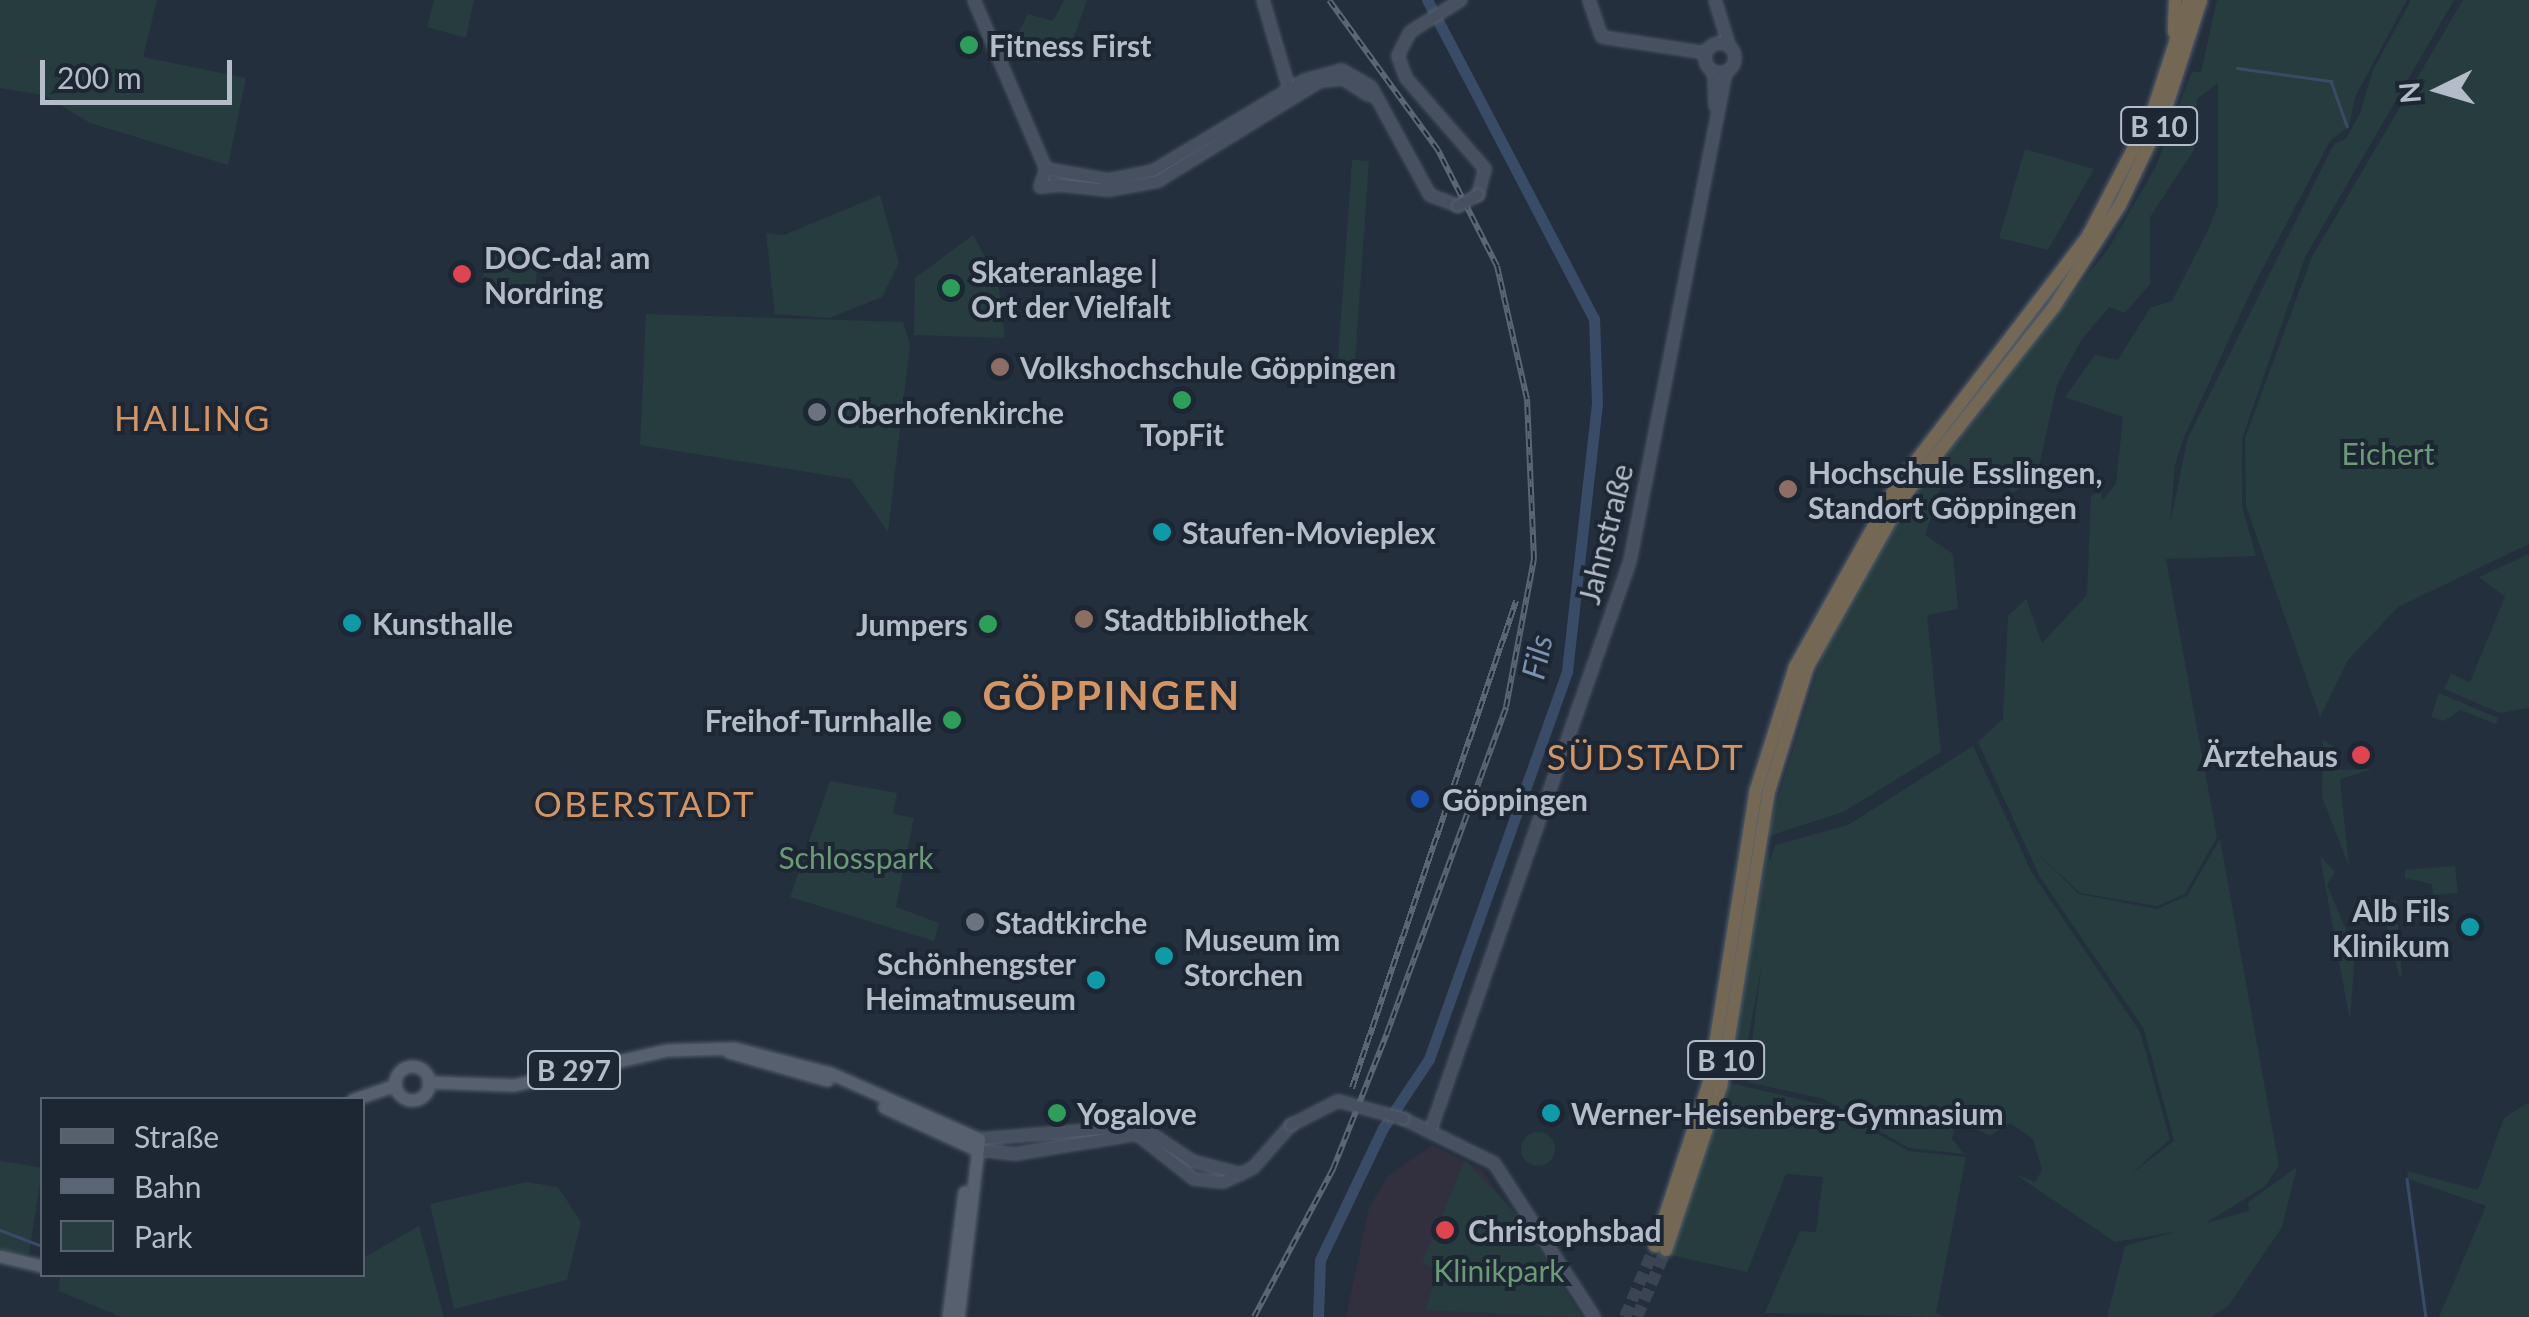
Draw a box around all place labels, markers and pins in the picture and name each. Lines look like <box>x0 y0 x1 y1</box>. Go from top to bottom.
place label: Fitness First <box>989 27 1151 63</box>
marker: Fitness First <box>958 34 980 56</box>
place label: DOC-da! am Nordring <box>484 239 650 310</box>
place label: Skateranlage | Ort der Vielfalt <box>971 253 1173 324</box>
marker: DOC-da! am Nordring <box>449 261 475 287</box>
marker: Skateranlage | Ort der Vielfalt <box>940 277 962 299</box>
place label: Volkshochschule Göppingen <box>1020 349 1396 385</box>
marker: Volkshochschule Göppingen <box>989 356 1011 378</box>
marker: TopFit <box>1171 389 1193 411</box>
place label: Oberhofenkirche <box>837 394 1064 430</box>
marker: Oberhofenkirche <box>806 401 828 423</box>
place label: TopFit <box>1140 416 1224 452</box>
place label: Hochschule Esslingen, Standort Göppingen <box>1808 454 2102 524</box>
marker: Hochschule Esslingen, Standort Göppingen <box>1777 478 1799 500</box>
place label: Staufen-Movieplex <box>1182 514 1436 550</box>
marker: Staufen-Movieplex <box>1151 521 1173 543</box>
place label: Stadtbibliothek <box>1104 601 1308 637</box>
place label: Kunsthalle <box>372 605 513 641</box>
place label: Jumpers <box>856 606 968 642</box>
marker: Stadtbibliothek <box>1073 608 1095 630</box>
marker: Kunsthalle <box>341 612 363 634</box>
marker: Jumpers <box>977 613 999 635</box>
place label: Freihof-Turnhalle <box>705 702 932 738</box>
marker: Freihof-Turnhalle <box>941 709 963 731</box>
place label: Ärztehaus <box>2203 737 2338 773</box>
marker: Ärztehaus <box>2348 742 2374 768</box>
place label: Göppingen <box>1442 781 1588 817</box>
marker: Göppingen <box>1407 786 1433 812</box>
place label: Alb Fils Klinikum <box>2332 892 2450 962</box>
place label: Stadtkirche <box>995 904 1147 940</box>
marker: Stadtkirche <box>964 911 986 933</box>
marker: Alb Fils Klinikum <box>2459 916 2481 938</box>
place label: Museum im Storchen <box>1184 921 1340 992</box>
place label: Schönhengster Heimatmuseum <box>865 945 1076 1016</box>
marker: Museum im Storchen <box>1153 945 1175 967</box>
marker: Schönhengster Heimatmuseum <box>1085 969 1107 991</box>
place label: Yogalove <box>1077 1095 1197 1131</box>
place label: Werner-Heisenberg-Gymnasium <box>1571 1095 2004 1131</box>
marker: Yogalove <box>1046 1102 1068 1124</box>
marker: Werner-Heisenberg-Gymnasium <box>1540 1102 1562 1124</box>
place label: Christophsbad <box>1468 1212 1661 1248</box>
marker: Christophsbad <box>1432 1217 1458 1243</box>

